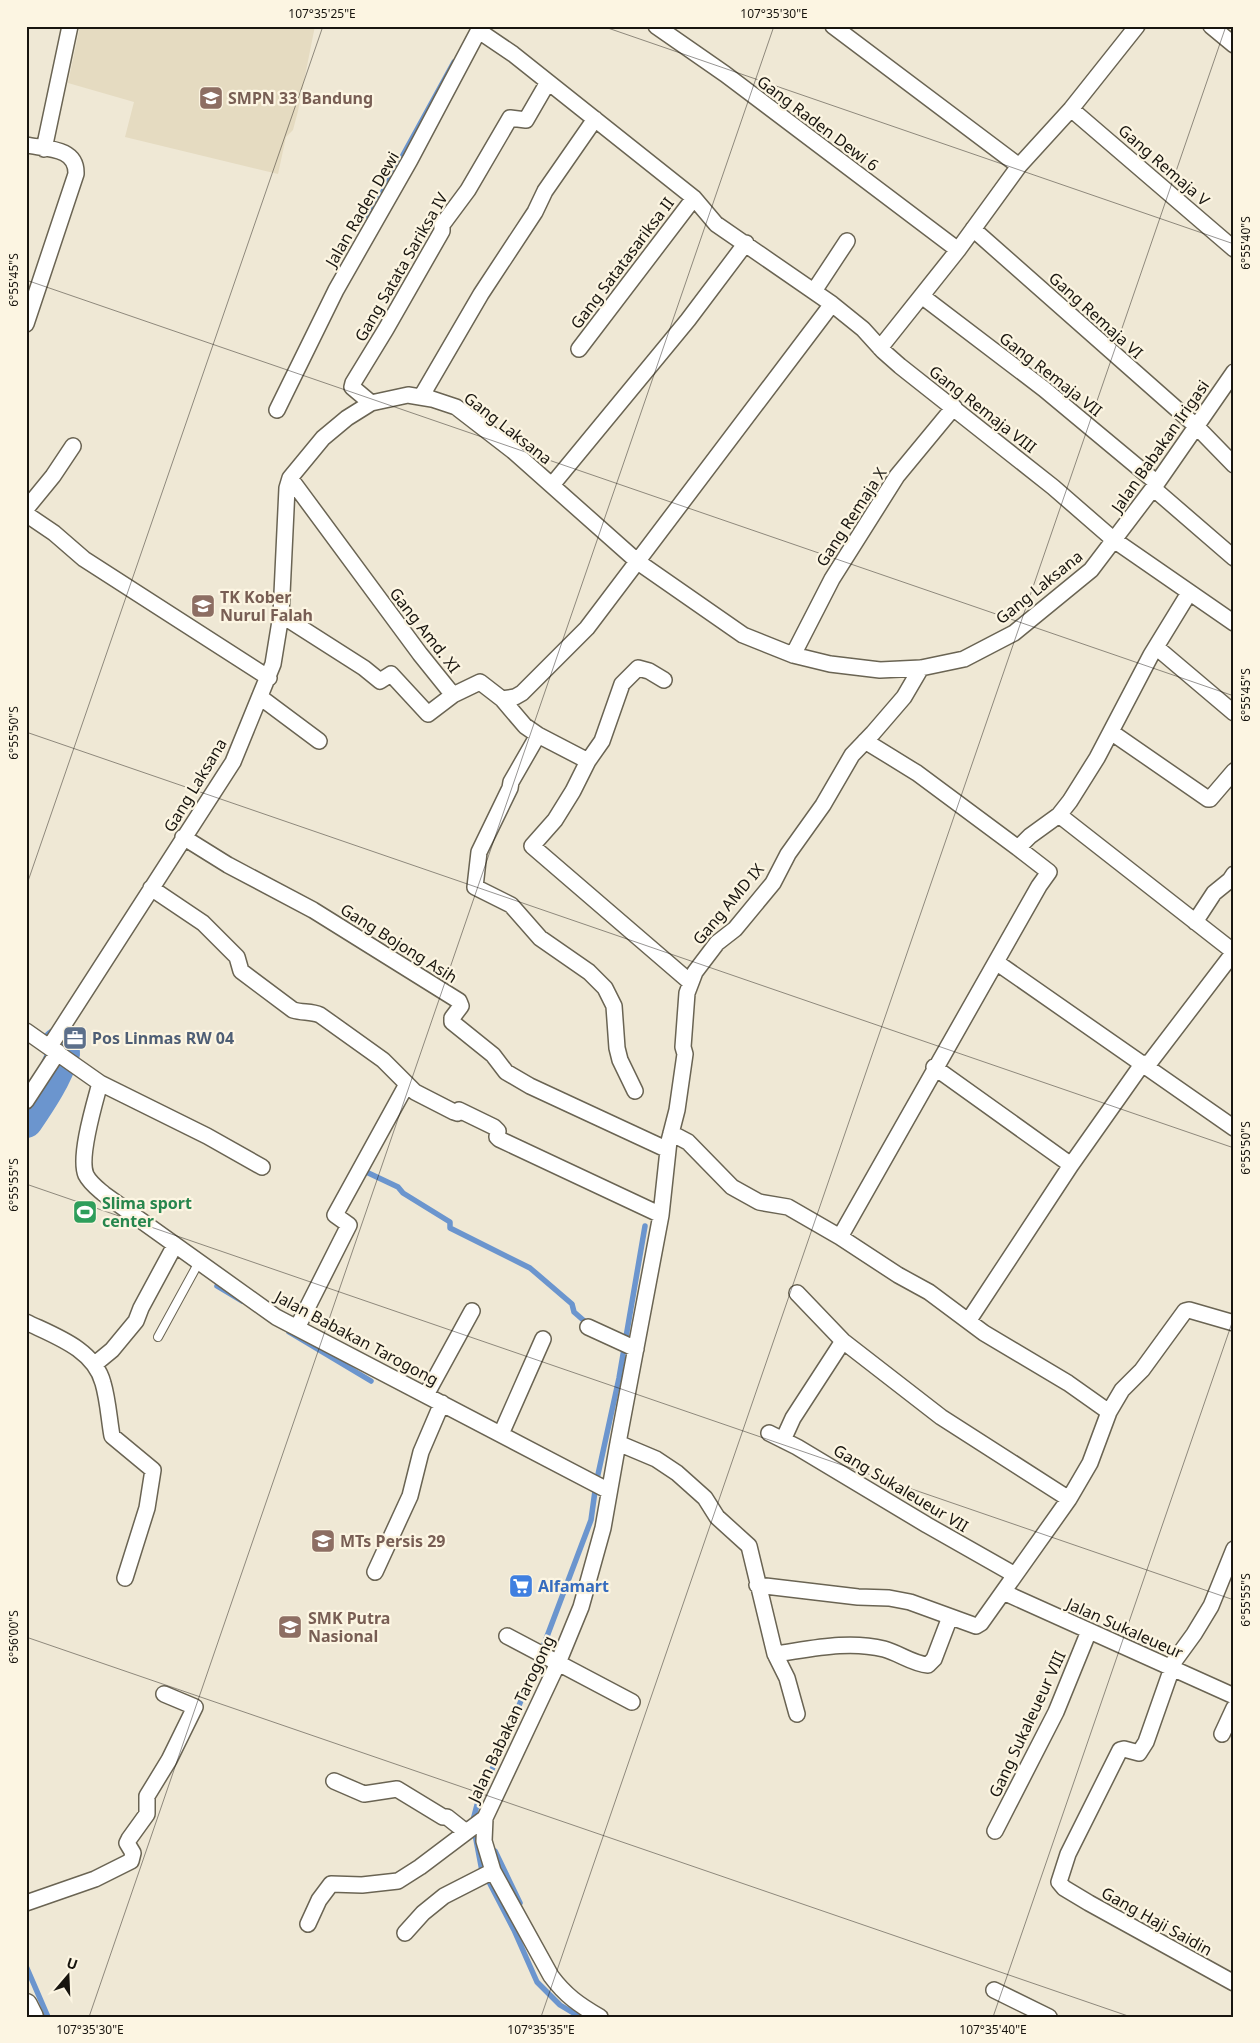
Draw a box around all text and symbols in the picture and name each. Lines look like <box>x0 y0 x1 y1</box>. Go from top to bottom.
text: 107°35'25"E <box>288 5 356 22</box>
text: 107°35'30"E <box>740 5 808 22</box>
street label: Gang Raden Dewi 6 <box>753 70 883 176</box>
school or university icon: SMPN 33 Bandung <box>198 85 224 111</box>
place label: SMPN 33 Bandung <box>228 87 373 109</box>
street label: Gang Remaja V <box>1114 119 1215 211</box>
street label: Jalan Raden Dewi <box>319 147 404 272</box>
street label: Gang Satata Sariksa IV <box>349 188 453 346</box>
street label: Gang Satatasariksa II <box>565 193 679 333</box>
text: 6°55'40"S <box>1237 216 1254 270</box>
text: 6°55'45"S <box>5 253 22 307</box>
street label: Gang Remaja VI <box>1044 267 1148 363</box>
street label: Gang Remaja VII <box>995 327 1107 421</box>
street label: Gang Remaja VIII <box>925 360 1041 458</box>
street label: Jalan Babakan Irigasi <box>1105 375 1214 518</box>
street label: Gang Laksana <box>459 387 557 469</box>
street label: Gang Remaja X <box>811 463 892 571</box>
street label: Gang Laksana <box>991 545 1087 629</box>
street label: Gang Amd. XI <box>385 583 465 677</box>
place label: TK Kober Nurul Falah <box>220 586 313 626</box>
school or university icon: TK Kober Nurul Falah <box>190 593 216 619</box>
text: 6°55'45"S <box>1237 668 1254 722</box>
text: 6°55'50"S <box>5 706 22 760</box>
street label: Gang Laksana <box>158 734 232 836</box>
street label: Gang AMD IX <box>687 858 769 949</box>
street label: Gang Bojong Asih <box>336 898 462 988</box>
office icon: Pos Linmas RW 04 <box>62 1025 88 1051</box>
place label: Pos Linmas RW 04 <box>92 1027 234 1049</box>
text: 6°55'50"S <box>1237 1121 1254 1175</box>
text: 6°55'55"S <box>5 1158 22 1212</box>
place label: Slima sport center <box>102 1192 192 1232</box>
sports icon: Slima sport center <box>72 1199 98 1225</box>
street label: Jalan Babakan Tarogong <box>270 1285 443 1390</box>
street label: Gang Sukaleueur VII <box>829 1439 973 1537</box>
school or university icon: MTs Persis 29 <box>310 1528 336 1554</box>
place label: MTs Persis 29 <box>340 1530 446 1552</box>
supermarket icon: Alfamart <box>508 1573 534 1599</box>
text: 6°55'55"S <box>1237 1573 1254 1627</box>
place label: Alfamart <box>538 1575 609 1597</box>
street label: Jalan Sukaleueur <box>1061 1592 1187 1664</box>
place label: SMK Putra Nasional <box>308 1607 390 1647</box>
text: 6°56'00"S <box>5 1610 22 1664</box>
school or university icon: SMK Putra Nasional <box>277 1614 303 1640</box>
street label: Jalan Babakan Tarogong <box>462 1632 559 1808</box>
street label: Gang Sukaleueur VIII <box>983 1647 1071 1801</box>
street label: Gang Haji Saidin <box>1098 1881 1216 1961</box>
north arrow <box>42 1950 92 2000</box>
text: U <box>64 1953 80 1974</box>
text: 107°35'30"E <box>56 2021 124 2038</box>
text: 107°35'35"E <box>507 2021 575 2038</box>
text: 107°35'40"E <box>959 2021 1027 2038</box>

